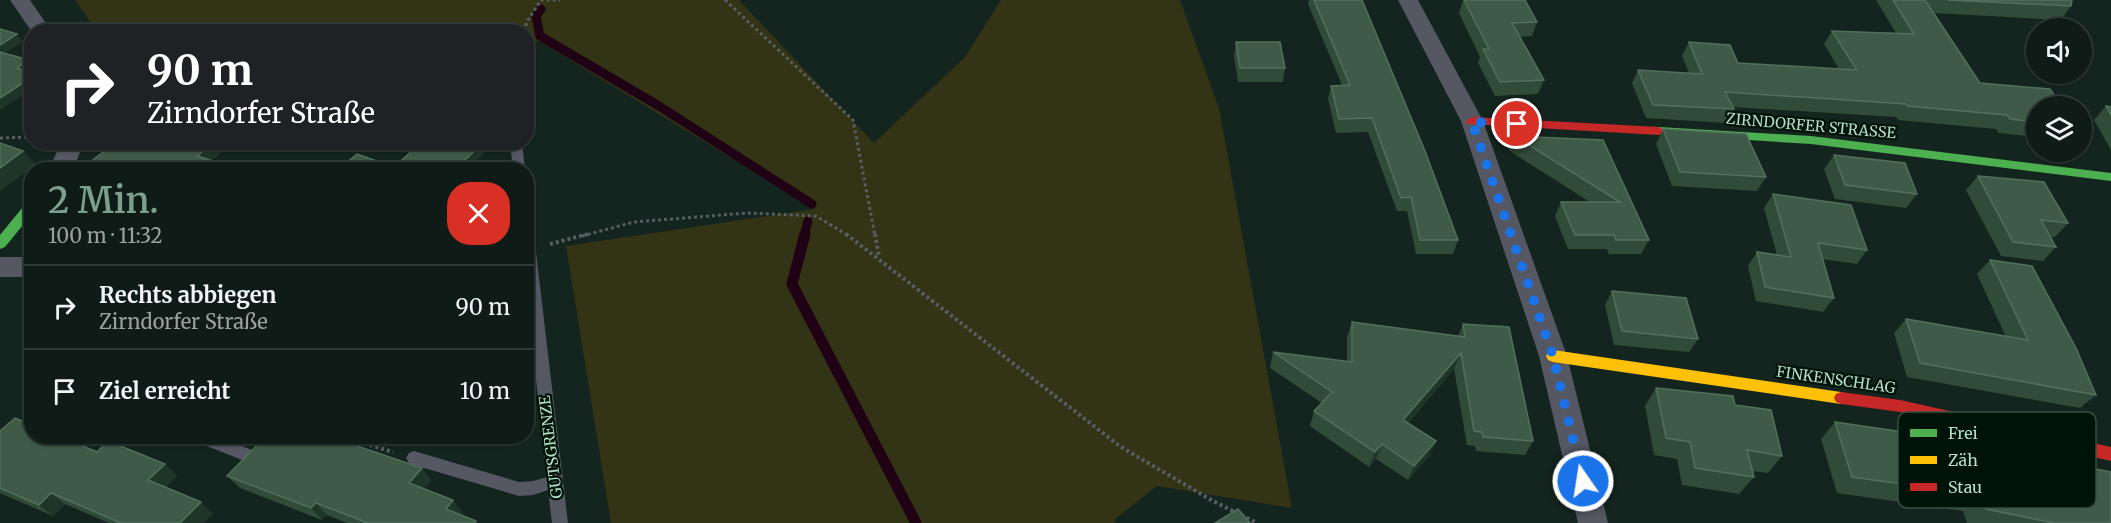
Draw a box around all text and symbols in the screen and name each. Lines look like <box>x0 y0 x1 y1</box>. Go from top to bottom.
map controls <box>2026 18 2092 162</box>
button: sound <box>2026 18 2092 84</box>
text: 90 m <box>147 44 253 96</box>
icon: right <box>48 48 126 126</box>
text: Zirndorfer Straße <box>147 96 375 130</box>
button: layers <box>2026 96 2092 162</box>
pin <box>1491 98 1542 149</box>
icon: arrive <box>1500 107 1533 140</box>
street label: ZIRNDORFER STRASSE <box>1725 109 1897 142</box>
text: 2 Min. <box>48 178 159 223</box>
button: close <box>447 182 510 245</box>
text: 100 m · 11:32 <box>48 223 162 248</box>
text: Rechts abbiegen <box>99 281 276 309</box>
icon: right <box>48 291 81 324</box>
text: 90 m <box>455 293 510 321</box>
text: Zirndorfer Straße <box>99 309 268 334</box>
street label: FINKENSCHLAG <box>1775 362 1897 397</box>
icon: arrive <box>48 375 81 408</box>
text: Ziel erreicht <box>99 377 230 405</box>
text: 10 m <box>460 377 510 405</box>
street label: GUTSGRENZE <box>535 394 566 500</box>
legend <box>1898 412 2096 508</box>
text: Frei <box>1948 423 1978 443</box>
position arrow <box>1551 449 1615 513</box>
text: Zäh <box>1948 450 1978 470</box>
text: Stau <box>1948 477 1982 497</box>

